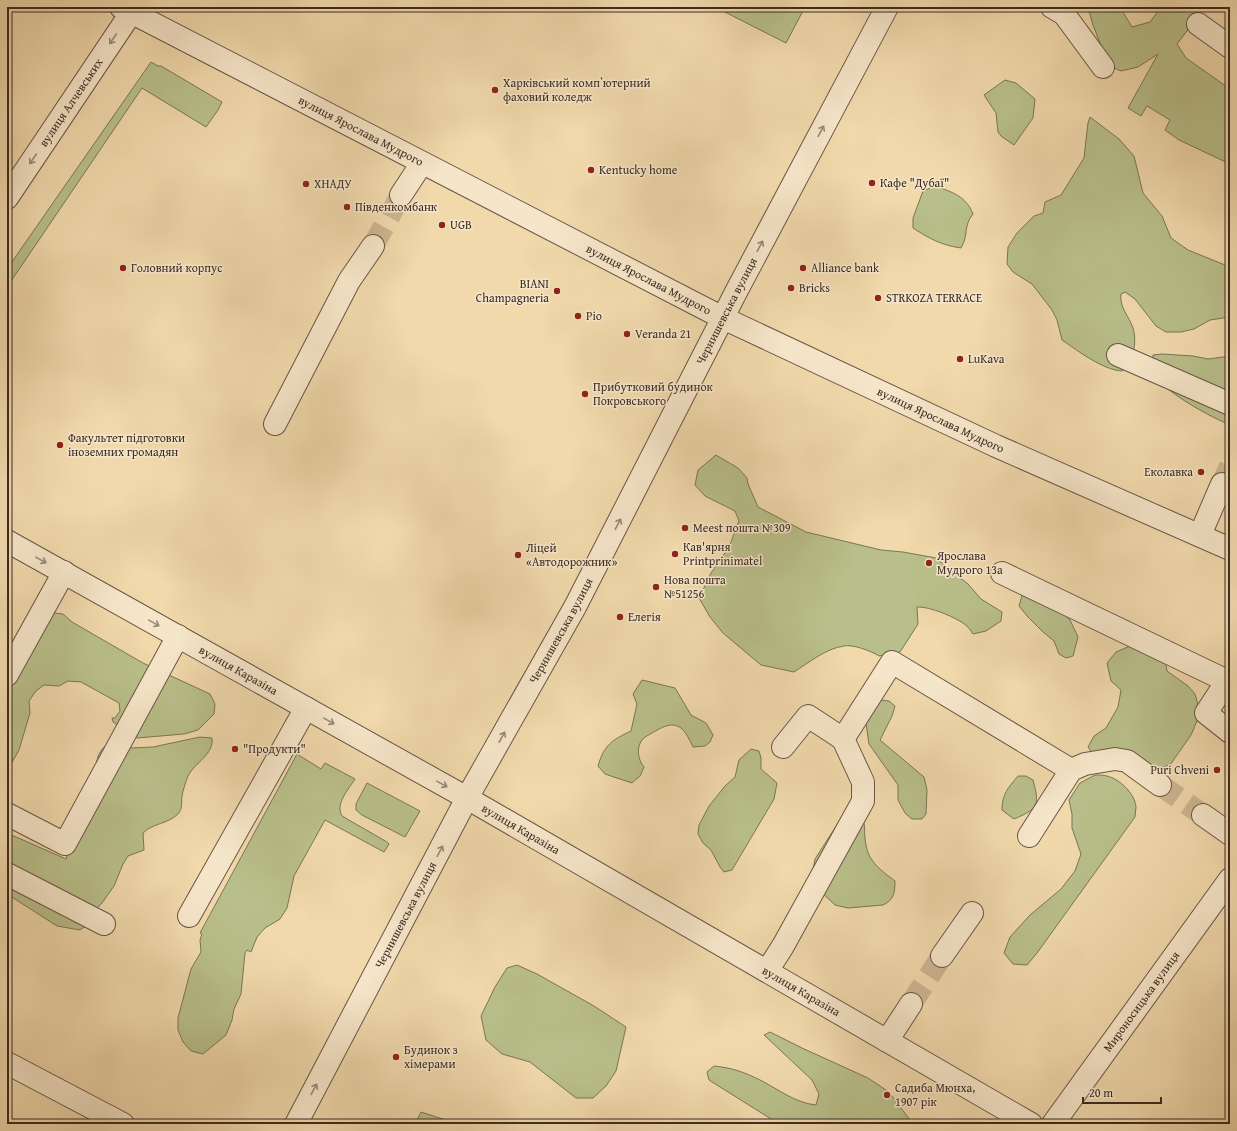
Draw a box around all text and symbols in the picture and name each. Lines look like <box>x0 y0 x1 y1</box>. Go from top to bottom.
one-way arrow <box>109 33 117 44</box>
street label: вулиця Алчевських <box>35 54 107 150</box>
place label: Харківський компʼютерний фаховий коледж <box>503 74 651 105</box>
marker: Харківський компʼютерний фаховий коледж <box>490 85 500 95</box>
street label: вулиця Ярослава Мудрого <box>296 91 427 170</box>
one-way arrow <box>818 125 825 137</box>
one-way arrow <box>29 153 37 164</box>
place label: Kentucky home <box>599 161 678 178</box>
marker: Kentucky home <box>586 165 596 175</box>
place label: Кафе "Дубаї" <box>880 174 949 191</box>
place label: ХНАДУ <box>314 175 352 192</box>
marker: Кафе "Дубаї" <box>867 178 877 188</box>
marker: ХНАДУ <box>301 179 311 189</box>
place label: Південкомбанк <box>355 198 438 215</box>
marker: Південкомбанк <box>342 202 352 212</box>
place label: UGB <box>450 216 472 233</box>
marker: UGB <box>437 220 447 230</box>
street label: вулиця Ярослава Мудрого <box>583 240 714 319</box>
one-way arrow <box>757 240 765 252</box>
street label: Чернишевська вулиця <box>691 254 761 367</box>
place label: Головний корпус <box>131 259 223 276</box>
place label: Alliance bank <box>811 259 880 276</box>
marker: Головний корпус <box>118 263 128 273</box>
marker: Alliance bank <box>798 263 808 273</box>
place label: BIANI Champagneria <box>476 275 549 306</box>
place label: Bricks <box>799 279 830 296</box>
marker: Bricks <box>786 283 796 293</box>
marker: BIANI Champagneria <box>552 286 562 296</box>
place label: STRKOZA TERRACE <box>886 289 982 306</box>
marker: STRKOZA TERRACE <box>873 293 883 303</box>
place label: Ріо <box>586 307 602 324</box>
marker: Ріо <box>573 311 583 321</box>
place label: Veranda 21 <box>635 325 692 342</box>
marker: Veranda 21 <box>622 329 632 339</box>
place label: LuKava <box>968 350 1005 367</box>
marker: LuKava <box>955 354 965 364</box>
place label: Прибутковий будинок Покровського <box>593 378 714 409</box>
street label: вулиця Ярослава Мудрого <box>874 382 1007 457</box>
marker: Прибутковий будинок Покровського <box>580 389 590 399</box>
place label: Факультет підготовки іноземних громадян <box>68 429 185 460</box>
marker: Факультет підготовки іноземних громадян <box>55 440 65 450</box>
place label: Еколавка <box>1144 463 1193 480</box>
marker: Еколавка <box>1196 467 1206 477</box>
one-way arrow <box>614 518 622 530</box>
place label: Meest пошта №309 <box>693 519 791 536</box>
marker: Meest пошта №309 <box>680 523 690 533</box>
place label: Кав'ярня Printprinimatel <box>683 538 763 569</box>
place label: Ліцей «Автодорожник» <box>526 539 617 570</box>
place label: Ярослава Мудрого 13а <box>936 547 1003 578</box>
marker: Кав'ярня Printprinimatel <box>670 549 680 559</box>
marker: Ліцей «Автодорожник» <box>513 550 523 560</box>
one-way arrow <box>35 556 47 564</box>
marker: Ярослава Мудрого 13а <box>924 558 934 568</box>
place label: Нова пошта №51256 <box>664 571 726 602</box>
street label: Чернишевська вулиця <box>524 575 597 686</box>
marker: Нова пошта №51256 <box>651 582 661 592</box>
place label: Елегія <box>628 608 661 625</box>
marker: Елегія <box>615 612 625 622</box>
one-way arrow <box>148 620 160 628</box>
street label: вулиця Каразіна <box>196 641 281 699</box>
one-way arrow <box>323 717 335 725</box>
one-way arrow <box>499 731 506 743</box>
place label: "Продукти" <box>243 740 306 757</box>
marker: "Продукти" <box>230 744 240 754</box>
place label: Puri Chveni <box>1150 761 1210 778</box>
marker: Puri Chveni <box>1212 765 1222 775</box>
one-way arrow <box>436 781 448 789</box>
street label: вулиця Каразіна <box>479 799 564 858</box>
one-way arrow <box>436 845 444 857</box>
street label: Чернишевська вулиця <box>370 858 440 971</box>
street label: Мироносицька вулиця <box>1099 947 1183 1055</box>
street label: вулиця Каразіна <box>759 961 844 1020</box>
place label: Будинок з хімерами <box>404 1041 458 1072</box>
marker: Будинок з хімерами <box>391 1052 401 1062</box>
place label: Садиба Мюнха, 1907 рік <box>895 1079 975 1110</box>
scale bar <box>1083 1079 1161 1105</box>
one-way arrow <box>311 1084 318 1096</box>
text: 20 m <box>1089 1084 1113 1101</box>
marker: Садиба Мюнха, 1907 рік <box>882 1090 892 1100</box>

